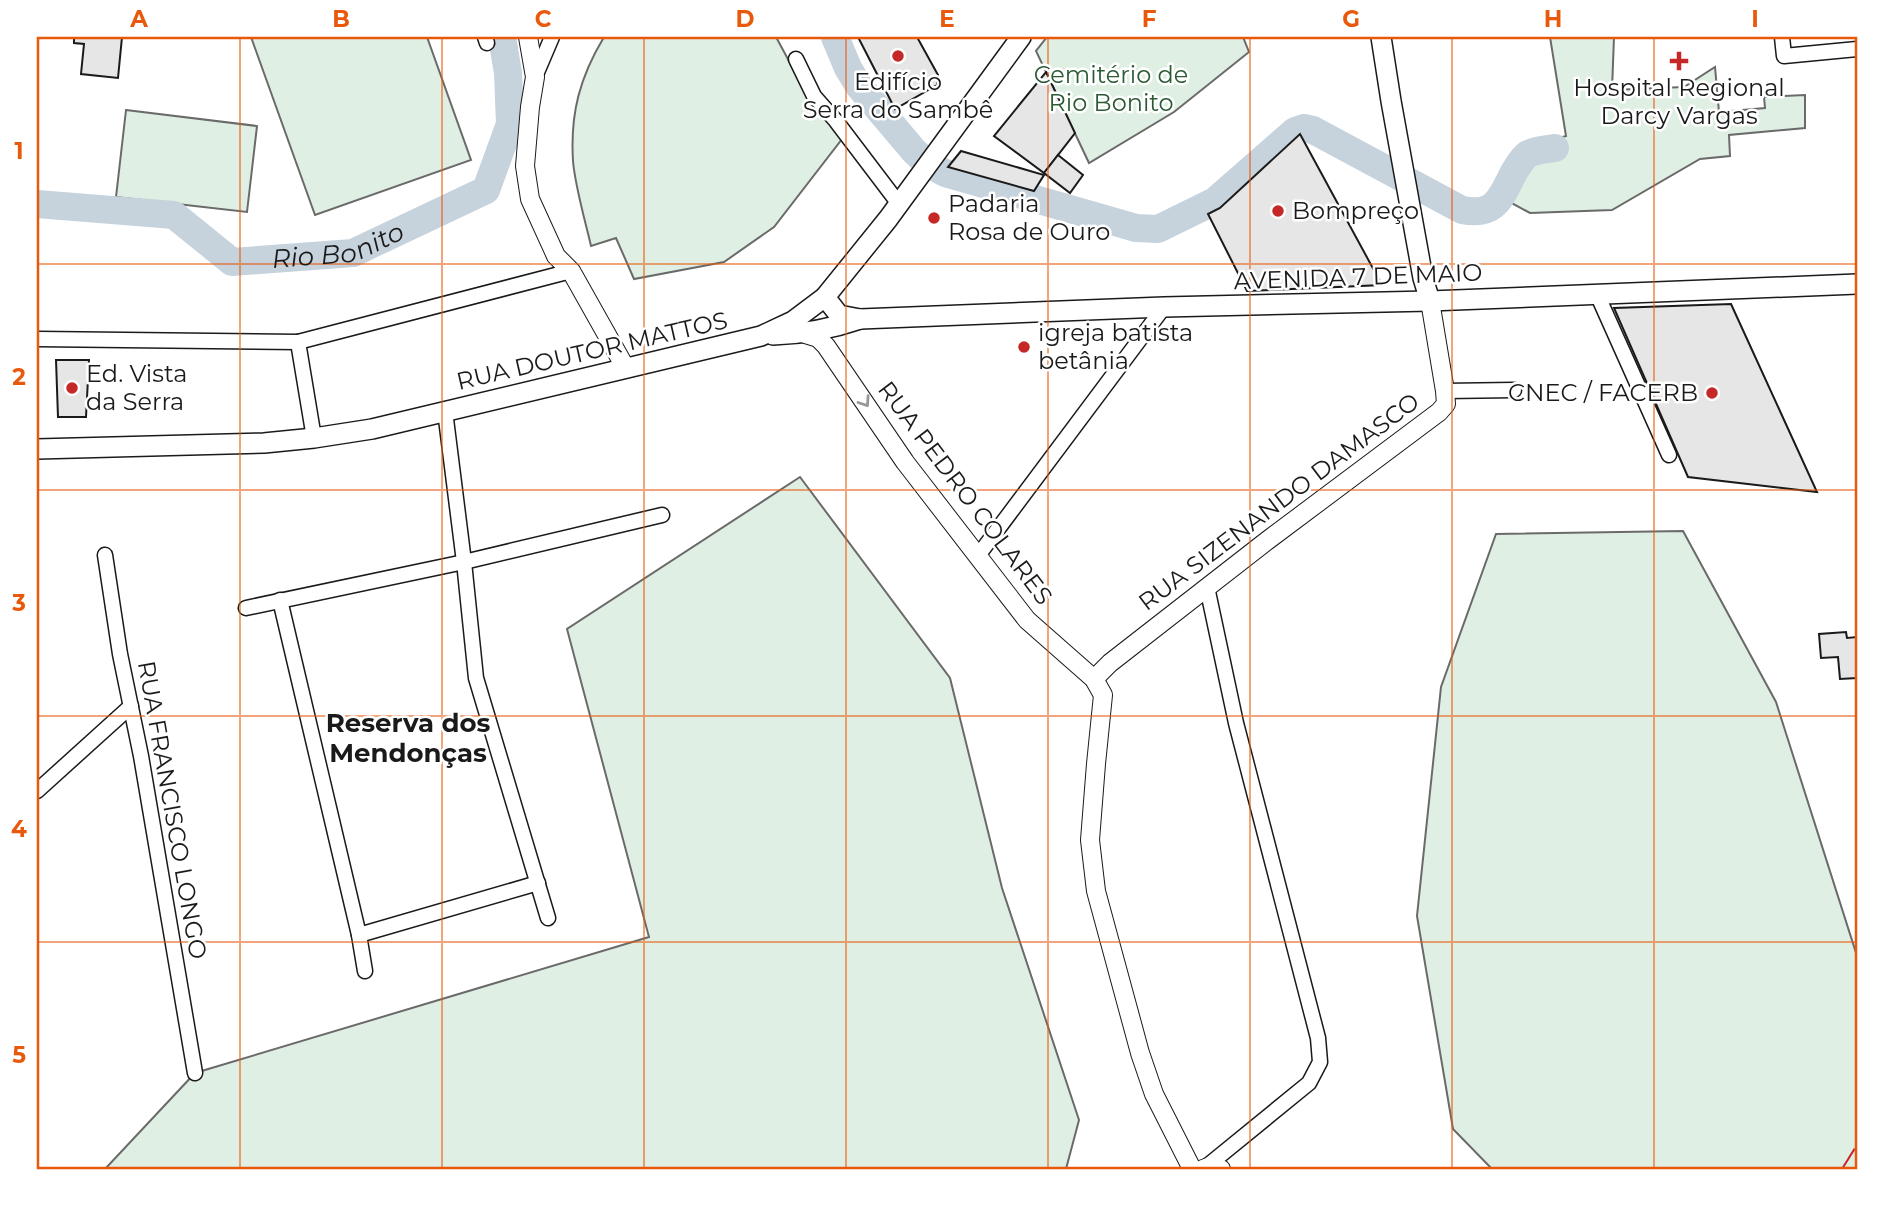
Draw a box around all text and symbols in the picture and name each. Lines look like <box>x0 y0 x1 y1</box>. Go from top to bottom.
text: A <box>129 5 148 33</box>
text: B <box>332 5 350 33</box>
text: C <box>535 5 552 33</box>
text: D <box>736 5 755 33</box>
text: E <box>939 5 955 33</box>
text: F <box>1142 5 1157 33</box>
text: G <box>1342 5 1360 33</box>
text: H <box>1544 5 1562 33</box>
text: I <box>1751 5 1759 33</box>
marker: Edifício Serra do Sambê <box>890 48 906 64</box>
marker: Hospital Regional Darcy Vargas <box>1669 51 1689 71</box>
park label: Cemitério de Rio Bonito <box>1034 60 1188 117</box>
place label: Edifício Serra do Sambê <box>803 67 993 124</box>
place label: Hospital Regional Darcy Vargas <box>1573 73 1785 130</box>
text: 1 <box>14 137 24 165</box>
place label: Padaria Rosa de Ouro <box>948 189 1110 246</box>
place label: Bompreço <box>1292 196 1419 225</box>
marker: Bompreço <box>1270 203 1286 219</box>
marker: Padaria Rosa de Ouro <box>926 210 942 226</box>
water label: Rio Bonito <box>271 215 409 275</box>
street label: AVENIDA 7 DE MAIO <box>1233 258 1483 295</box>
street label: RUA DOUTOR MATTOS <box>454 305 730 396</box>
place label: igreja batista betânia <box>1038 318 1193 375</box>
marker: igreja batista betânia <box>1016 339 1032 355</box>
place label: Ed. Vista da Serra <box>86 359 187 416</box>
text: 2 <box>12 363 26 391</box>
street label: RUA PEDRO COLARES <box>872 375 1059 610</box>
place label: CNEC / FACERB <box>1508 378 1698 407</box>
marker: Ed. Vista da Serra <box>64 380 80 396</box>
marker: CNEC / FACERB <box>1704 385 1720 401</box>
street label: RUA SIZENANDO DAMASCO <box>1133 387 1425 617</box>
one-way arrow <box>857 394 869 407</box>
text: 3 <box>11 589 26 617</box>
street label: RUA FRANCISCO LONGO <box>132 658 213 961</box>
district label: Reserva dos Mendonças <box>326 707 490 769</box>
text: 4 <box>11 815 27 843</box>
text: 5 <box>12 1041 26 1069</box>

